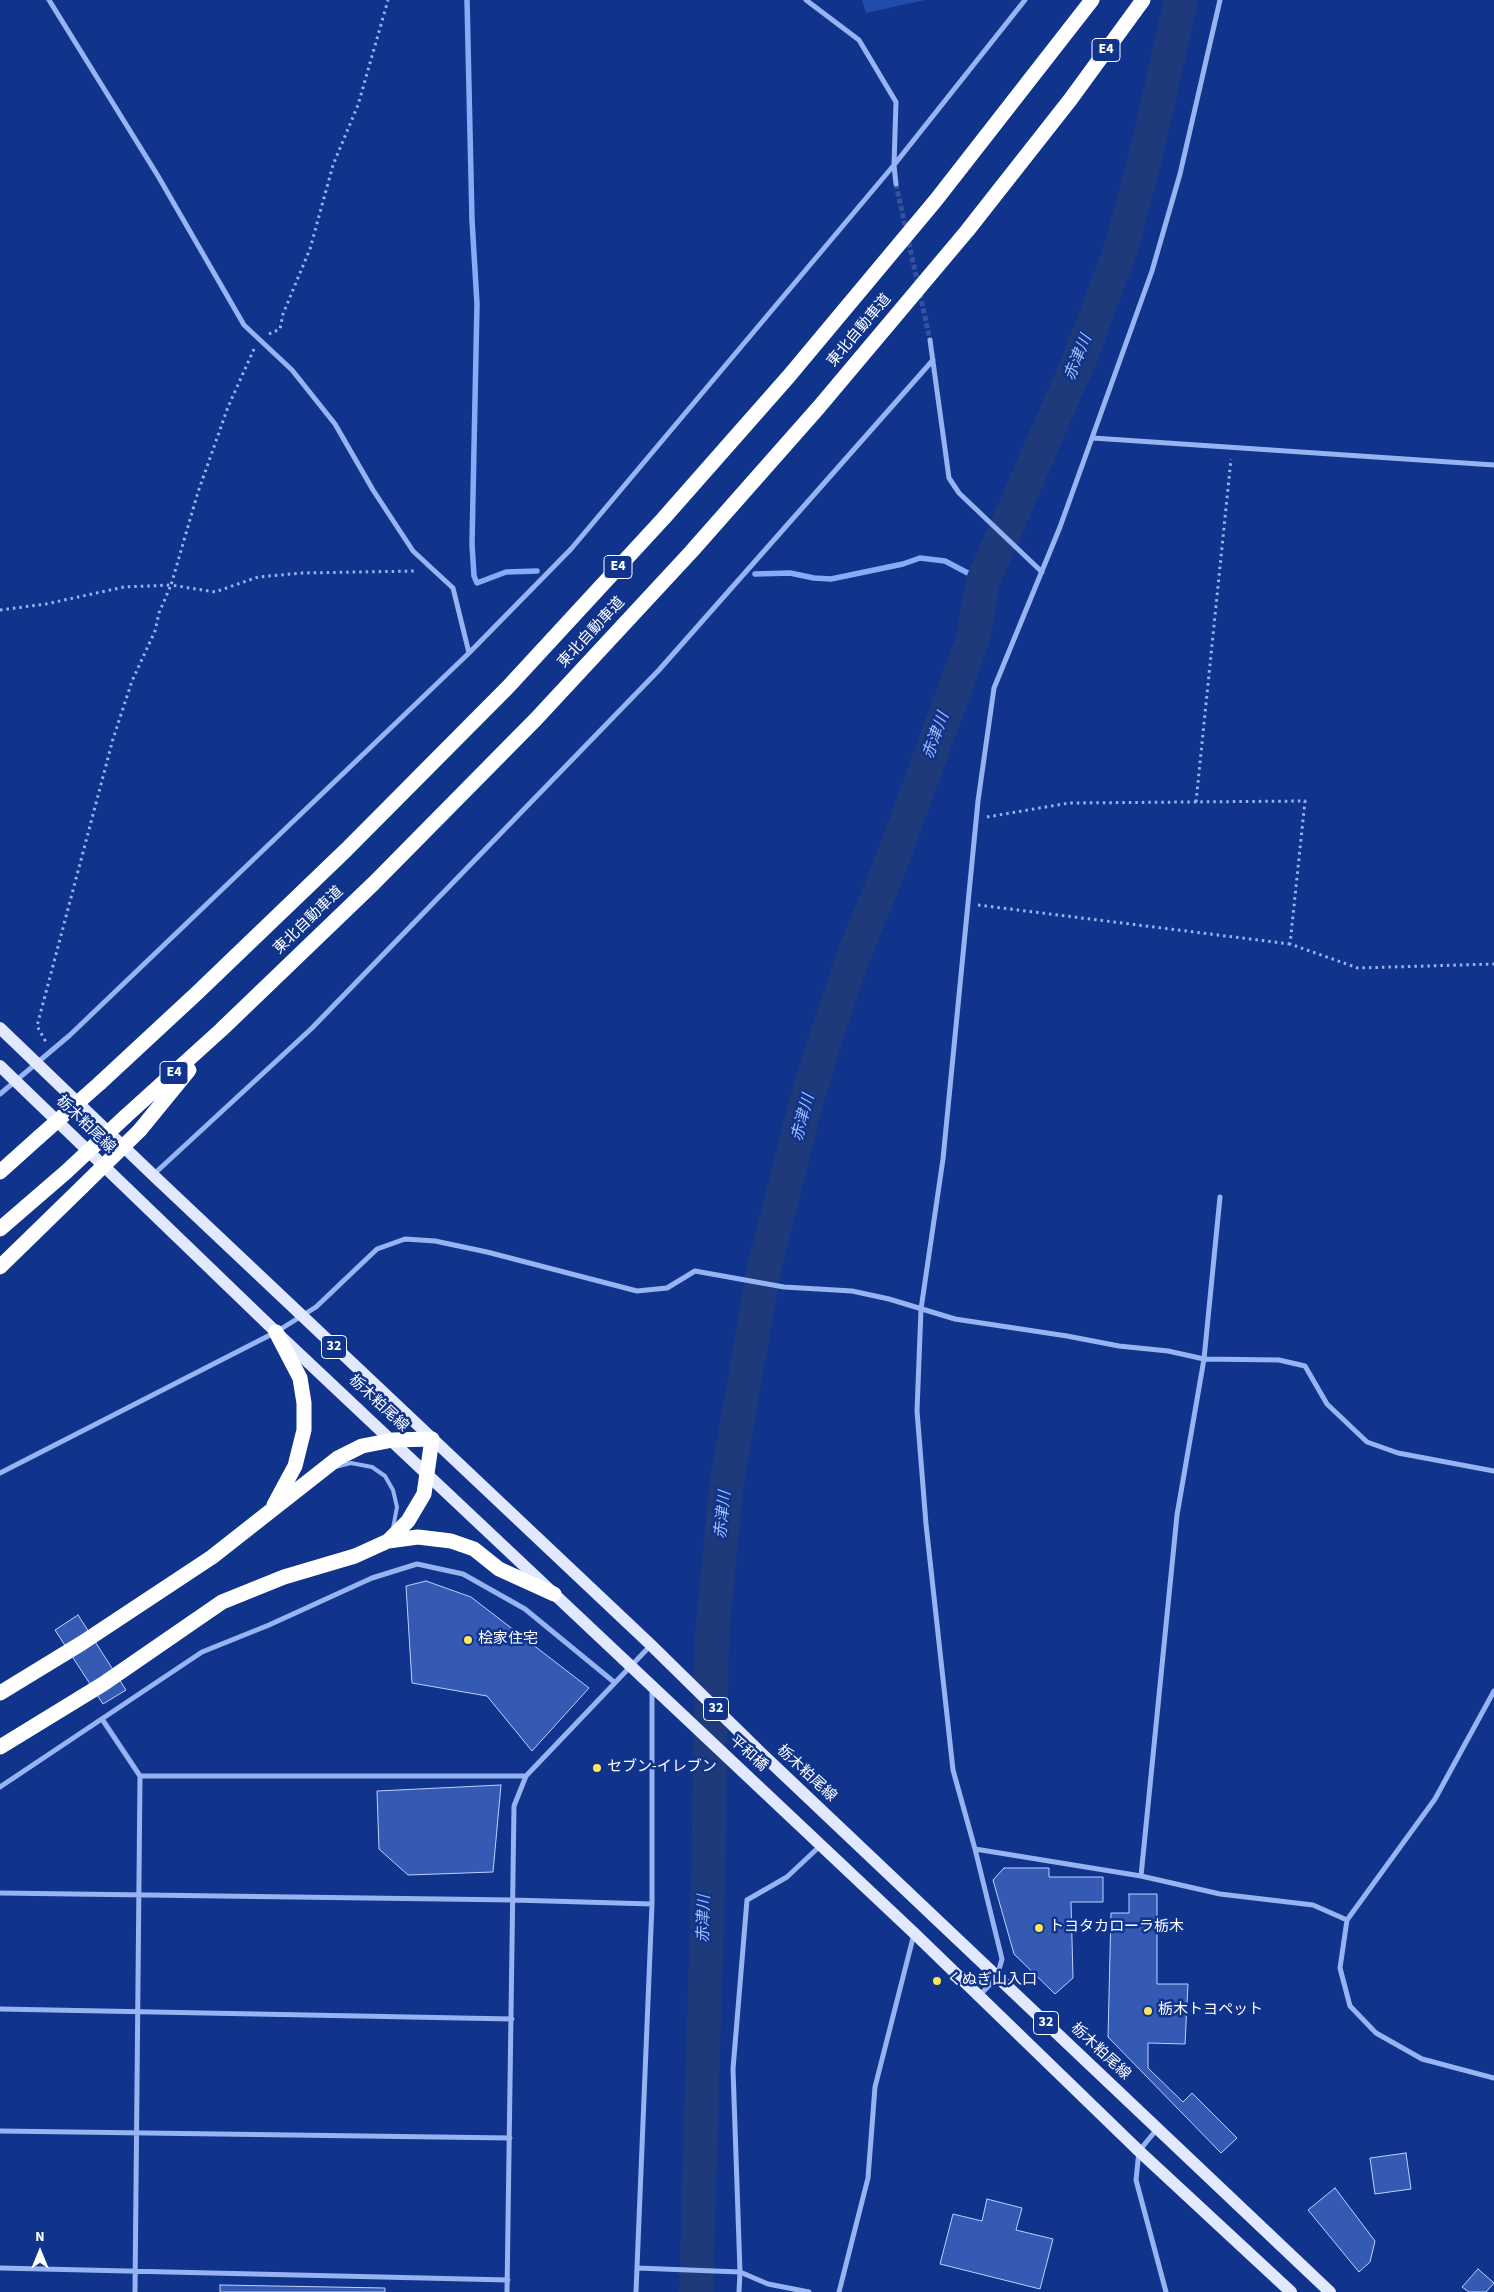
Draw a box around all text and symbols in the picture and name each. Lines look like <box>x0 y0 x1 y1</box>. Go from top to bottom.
road number: E4 <box>1092 38 1120 62</box>
street label: 東北自動車道 <box>824 291 896 371</box>
water label: 赤津川 <box>1061 332 1097 384</box>
road number: E4 <box>604 556 632 578</box>
street label: 東北自動車道 <box>555 594 629 672</box>
water label: 赤津川 <box>920 710 954 762</box>
street label: 東北自動車道 <box>270 883 348 959</box>
road number: E4 <box>160 1062 188 1084</box>
street label: 栃木粕尾線 <box>52 1092 118 1158</box>
water label: 赤津川 <box>789 1092 819 1144</box>
road number: 32 <box>322 1335 346 1358</box>
street label: 栃木粕尾線 <box>344 1372 412 1436</box>
water label: 赤津川 <box>712 1490 736 1540</box>
place label: 桧家住宅 <box>478 1631 538 1649</box>
marker: 桧家住宅 <box>462 1634 474 1646</box>
road number: 32 <box>704 1698 728 1720</box>
street label: 平和橋 <box>725 1732 771 1776</box>
street label: 栃木粕尾線 <box>772 1742 840 1806</box>
place label: セブン-イレブン <box>607 1759 717 1777</box>
marker: セブン-イレブン <box>591 1762 603 1774</box>
water label: 赤津川 <box>695 1895 715 1943</box>
place label: トヨタカローラ栃木 <box>1049 1919 1184 1937</box>
marker: トヨタカローラ栃木 <box>1033 1922 1045 1934</box>
place label: くぬぎ山入口 <box>947 1972 1037 1990</box>
marker: くぬぎ山入口 <box>931 1975 943 1987</box>
place label: 栃木トヨペット <box>1158 2002 1263 2020</box>
marker: 栃木トヨペット <box>1142 2005 1154 2017</box>
road number: 32 <box>1034 2012 1058 2035</box>
street label: 栃木粕尾線 <box>1066 2020 1134 2084</box>
north arrow <box>15 2227 65 2277</box>
text: N <box>35 2227 45 2247</box>

